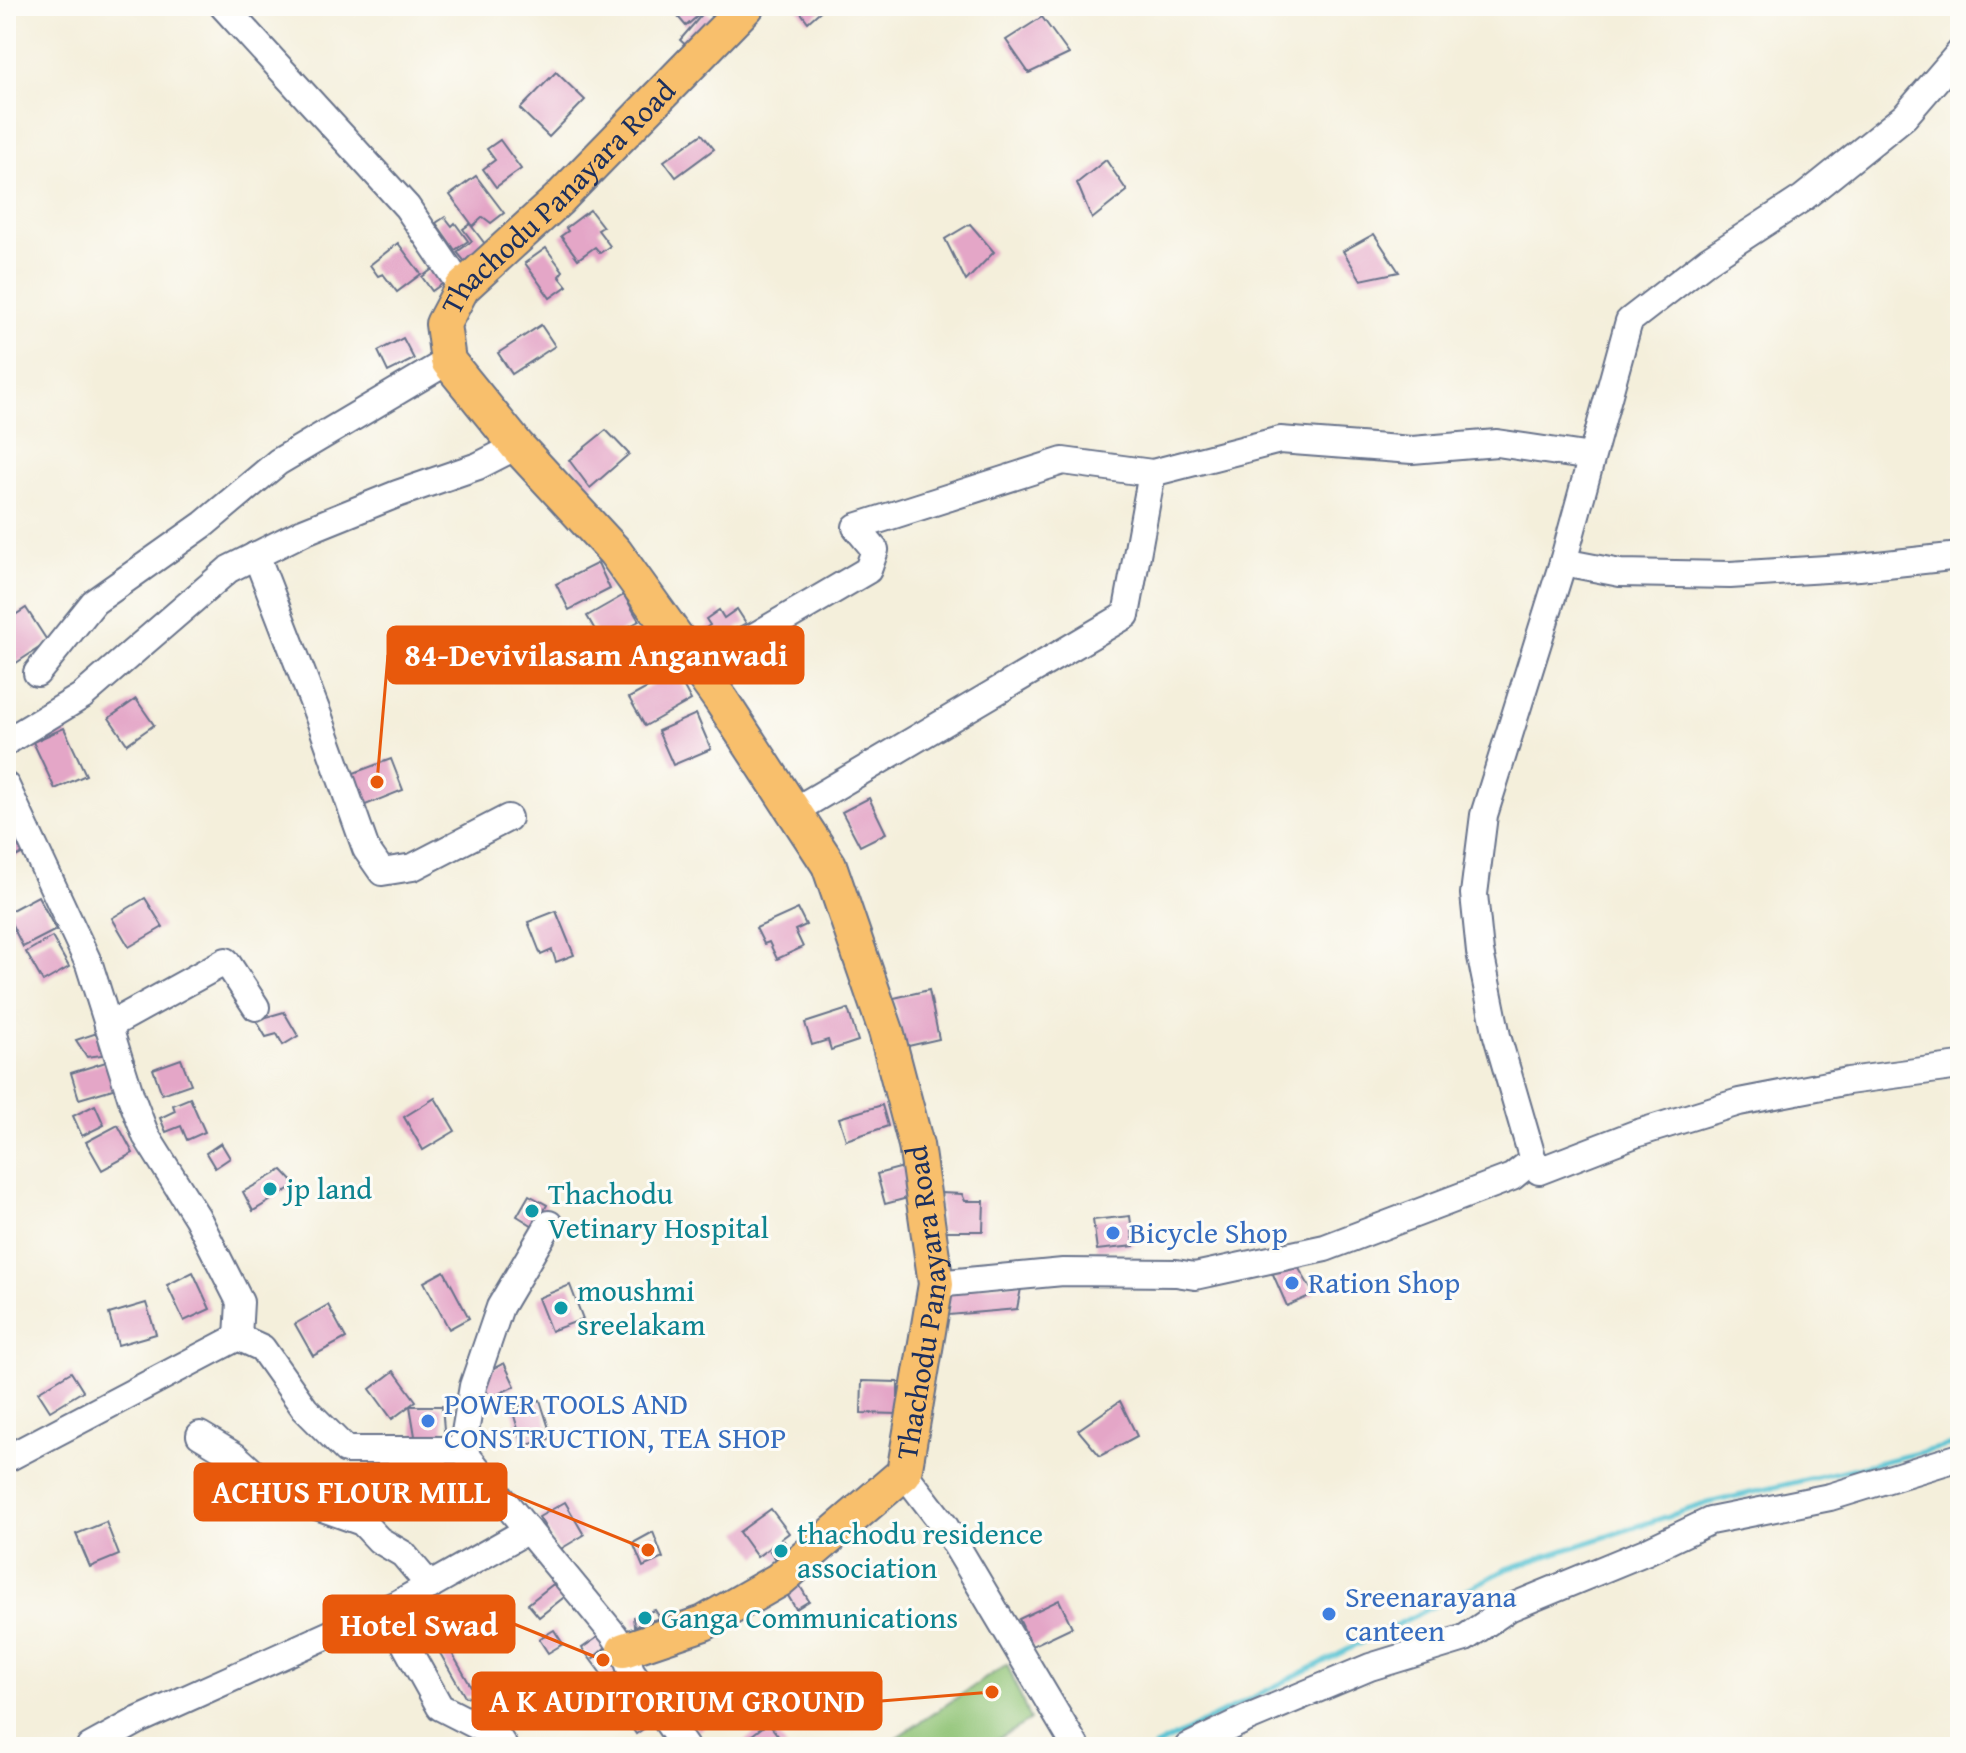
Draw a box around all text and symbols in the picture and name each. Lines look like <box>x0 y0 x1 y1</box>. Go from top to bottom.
street label: Thachodu Panayara Road <box>429 69 685 322</box>
callout: 84-Devivilasam Anganwadi <box>388 627 803 683</box>
text: 84-Devivilasam Anganwadi <box>404 631 788 678</box>
street label: Thachodu Panayara Road <box>884 1143 957 1463</box>
place label: jp land <box>282 1166 372 1210</box>
place label: Thachodu Vetinary Hospital <box>548 1171 769 1249</box>
marker: jp land <box>261 1180 279 1198</box>
marker: Thachodu Vetinary Hospital <box>523 1202 541 1220</box>
place label: Bicycle Shop <box>1129 1210 1288 1254</box>
marker: Bicycle Shop <box>1104 1224 1122 1242</box>
place label: Ration Shop <box>1308 1260 1460 1304</box>
place label: moushmi sreelakam <box>577 1268 706 1346</box>
marker: Ration Shop <box>1283 1274 1301 1292</box>
marker: moushmi sreelakam <box>552 1299 570 1317</box>
place label: POWER TOOLS AND CONSTRUCTION, TEA SHOP <box>444 1381 786 1459</box>
marker: POWER TOOLS AND CONSTRUCTION, TEA SHOP <box>419 1412 437 1430</box>
callout: ACHUS FLOUR MILL <box>195 1464 506 1520</box>
text: ACHUS FLOUR MILL <box>212 1468 491 1515</box>
place label: thachodu residence association <box>797 1511 1043 1589</box>
marker: thachodu residence association <box>772 1542 790 1560</box>
place label: Sreenarayana canteen <box>1345 1574 1517 1652</box>
place label: Ganga Communications <box>661 1595 958 1639</box>
callout: Hotel Swad <box>324 1596 514 1652</box>
text: Hotel Swad <box>340 1601 499 1648</box>
marker: Sreenarayana canteen <box>1320 1605 1338 1623</box>
marker: Ganga Communications <box>636 1609 654 1627</box>
callout: A K AUDITORIUM GROUND <box>473 1673 881 1729</box>
text: A K AUDITORIUM GROUND <box>489 1677 865 1724</box>

